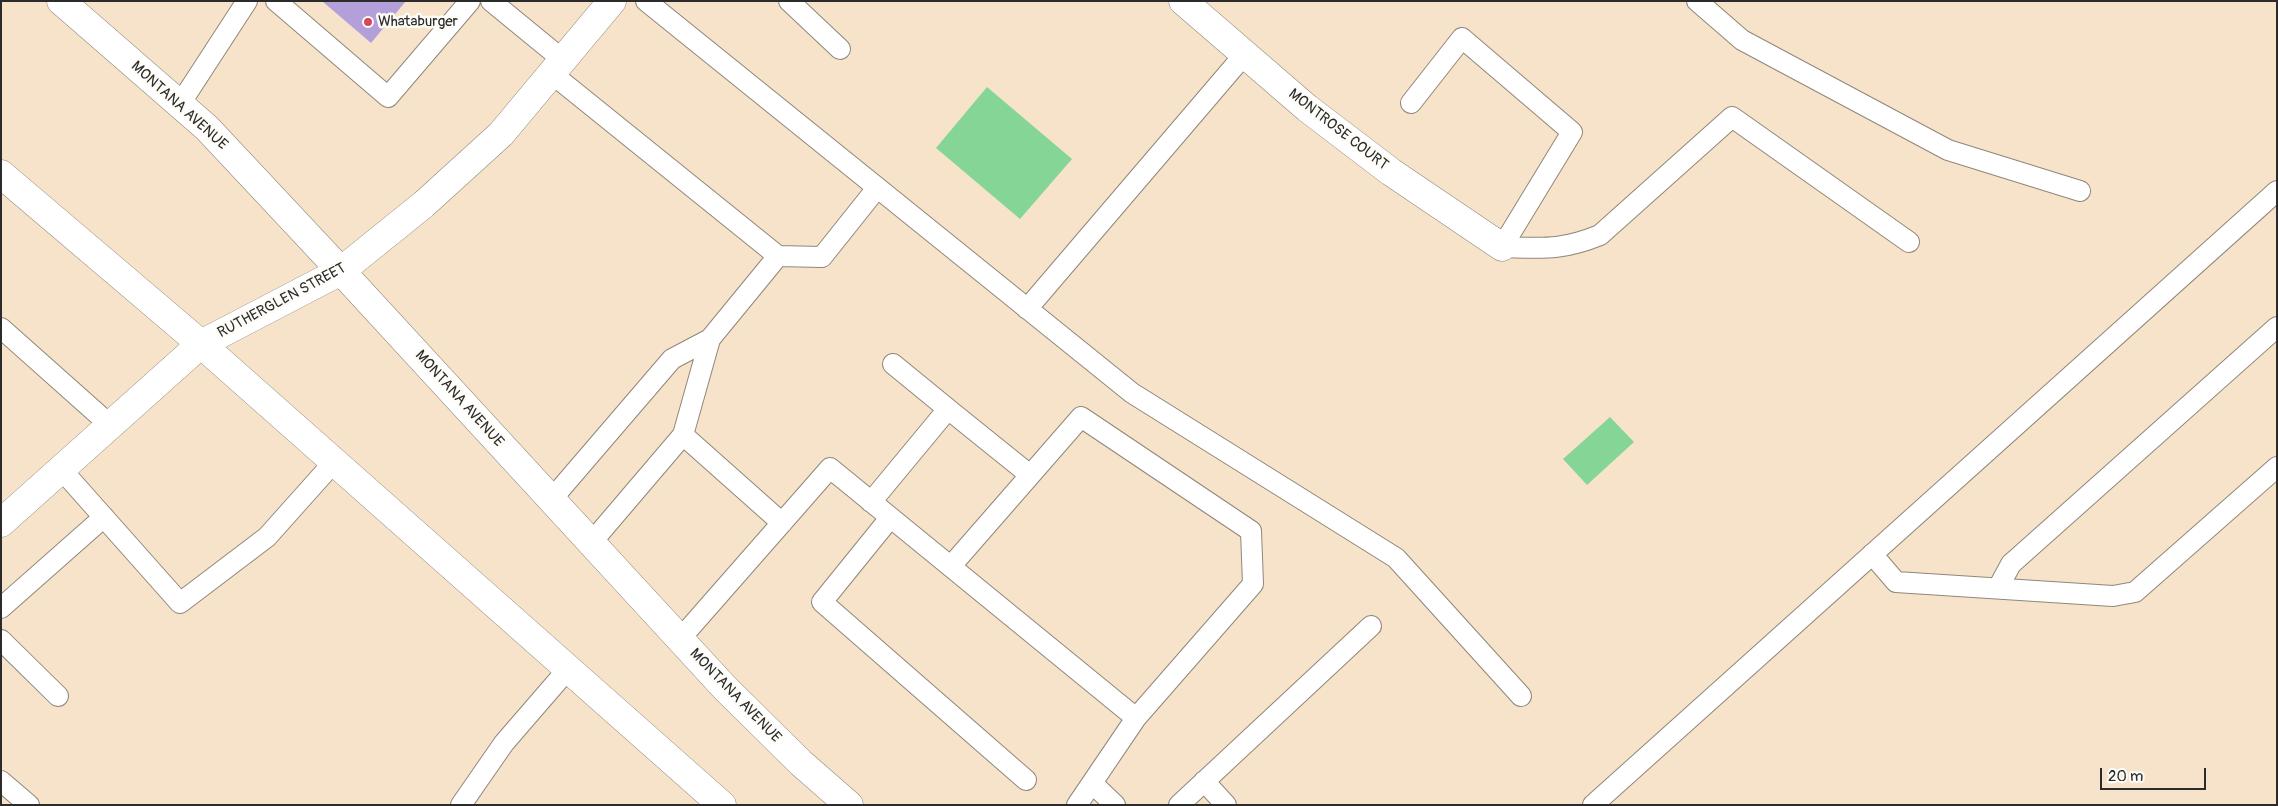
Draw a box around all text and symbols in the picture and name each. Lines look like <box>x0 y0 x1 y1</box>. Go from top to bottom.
place label: Whataburger <box>378 13 458 31</box>
marker: Whataburger <box>362 16 374 28</box>
street label: MONTANA AVENUE <box>127 58 231 154</box>
street label: MONTROSE COURT <box>1284 85 1392 175</box>
street label: RUTHERGLEN STREET <box>215 260 349 342</box>
street label: MONTANA AVENUE <box>411 347 507 451</box>
street label: MONTANA AVENUE <box>685 645 785 747</box>
scale bar <box>2103 758 2209 790</box>
text: 20 m <box>2108 767 2143 786</box>

